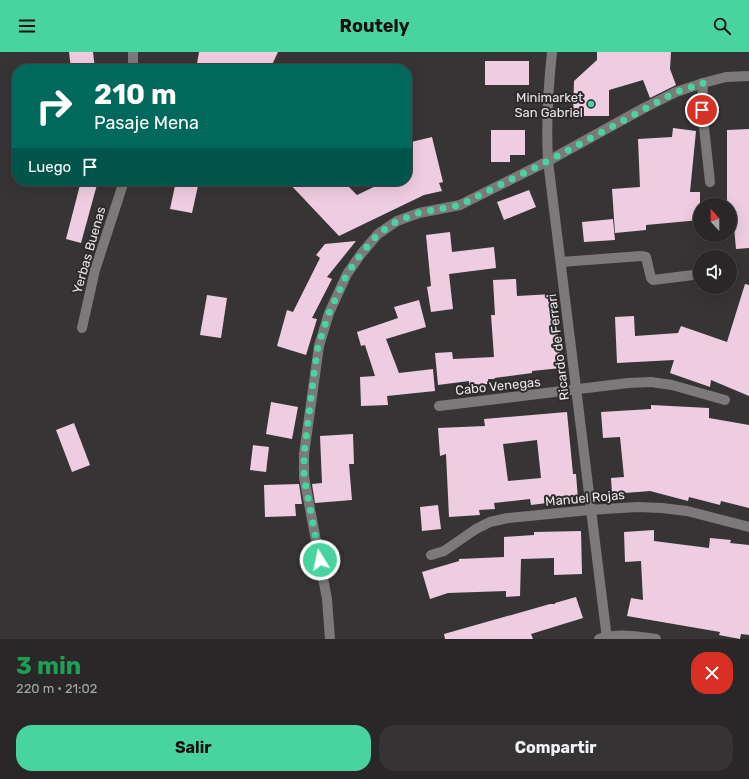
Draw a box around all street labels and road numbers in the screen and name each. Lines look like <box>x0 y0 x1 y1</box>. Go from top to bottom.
street label: Yerbas Buenas <box>69 204 109 295</box>
street label: Ricardo de Ferrari <box>544 293 572 401</box>
street label: Cabo Venegas <box>455 374 542 399</box>
street label: Manuel Rojas <box>545 487 626 509</box>

